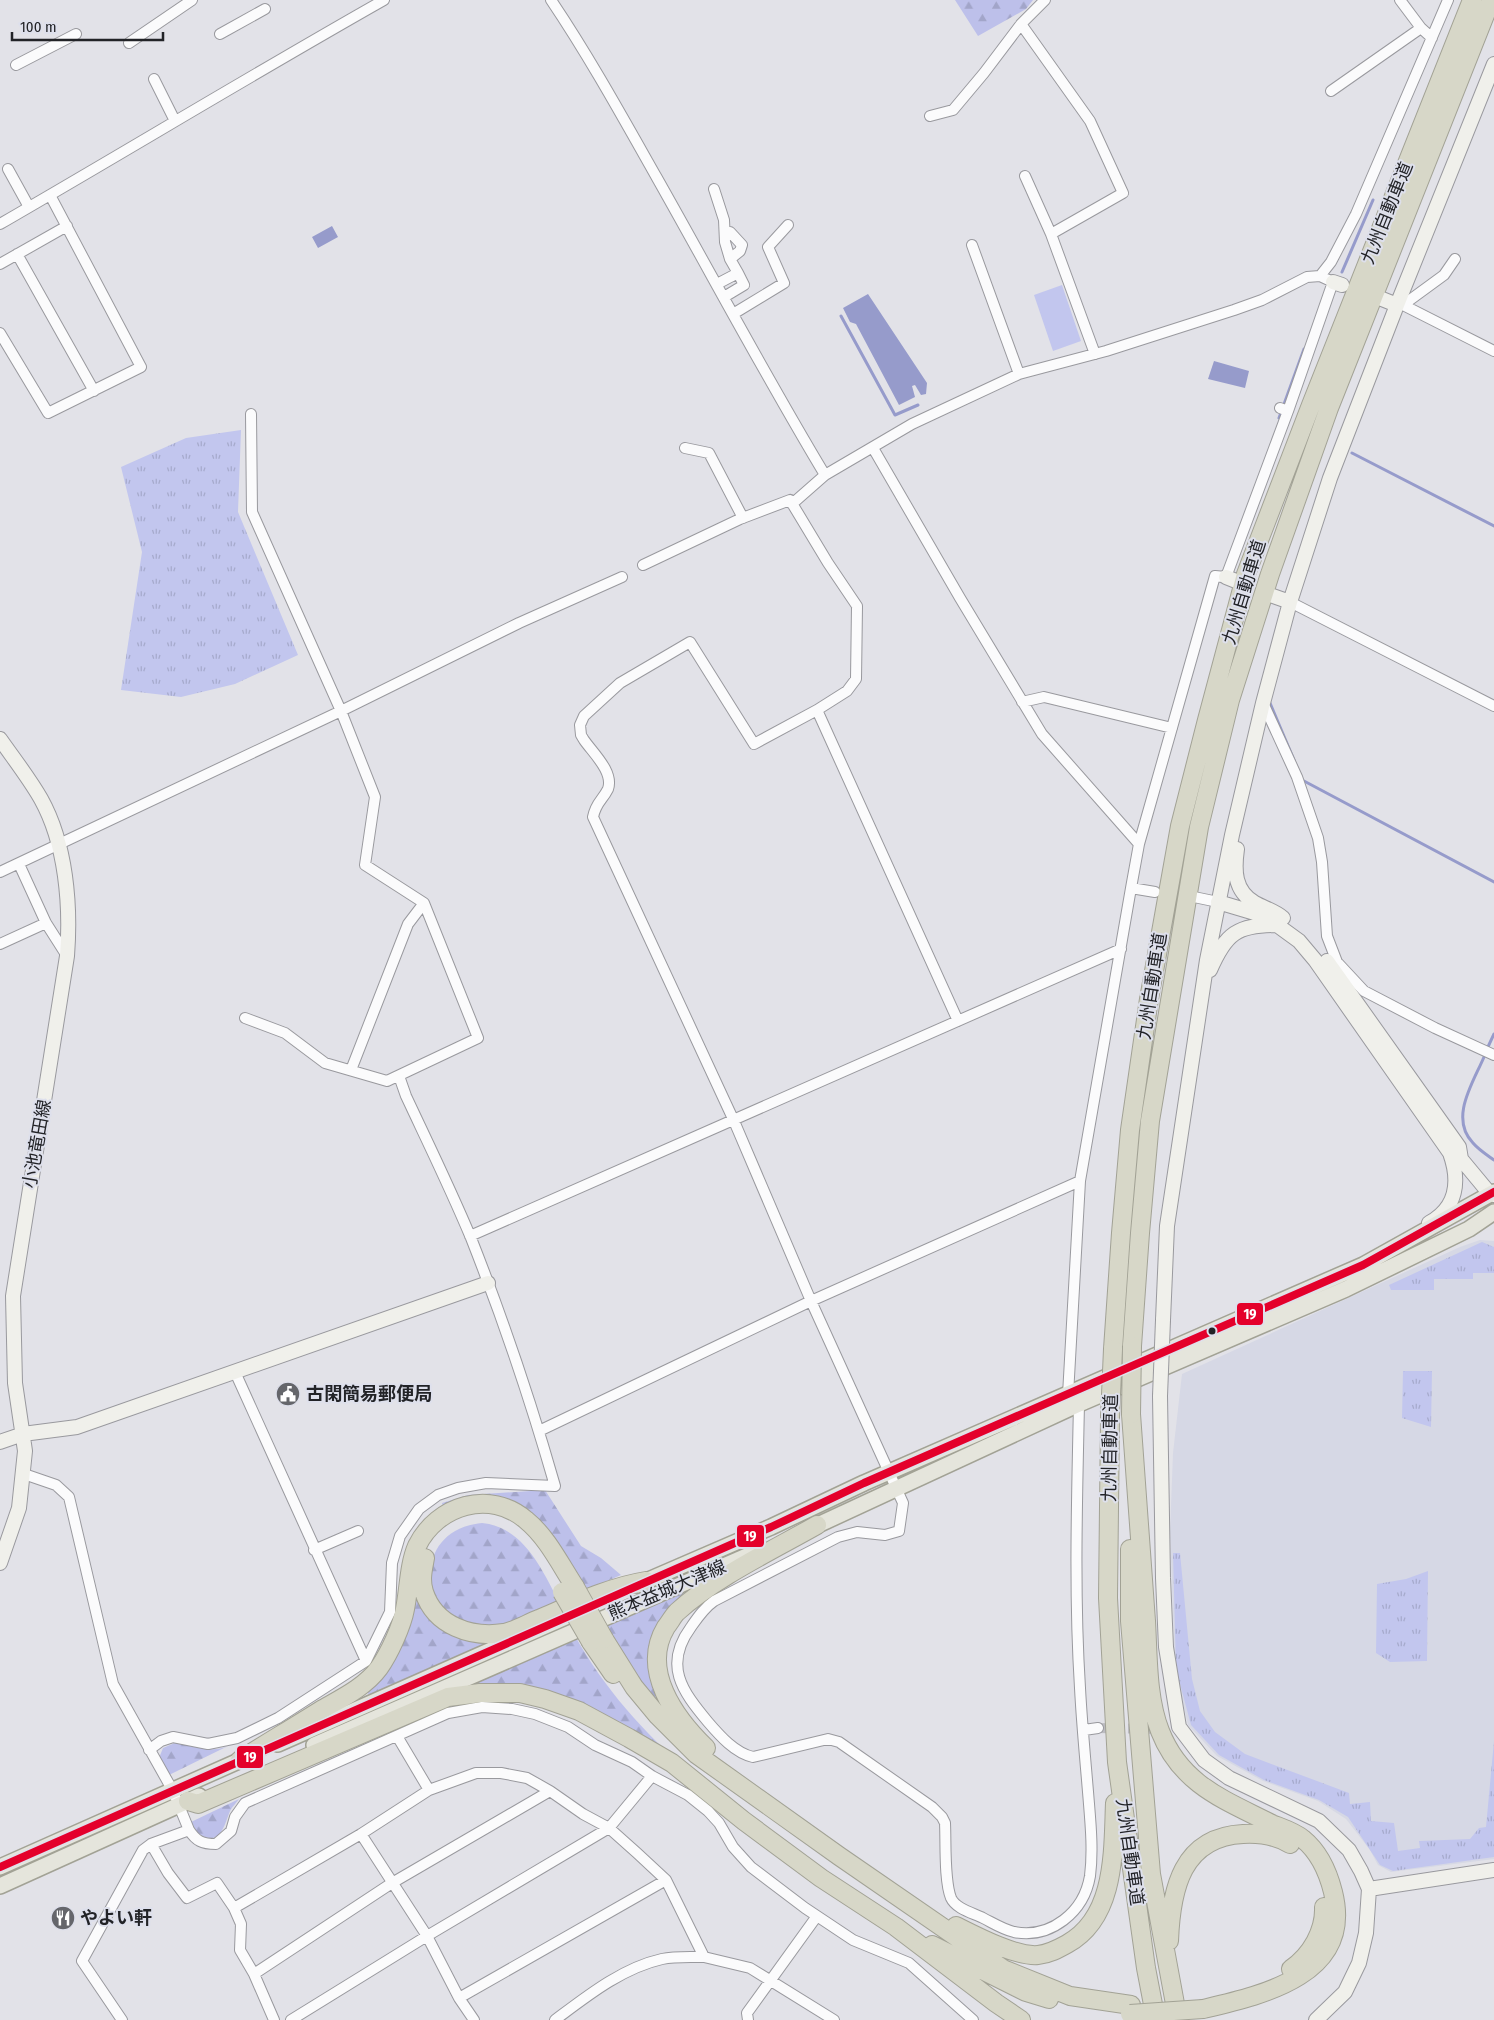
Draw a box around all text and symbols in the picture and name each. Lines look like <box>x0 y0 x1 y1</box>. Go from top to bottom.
scale bar <box>12 10 164 42</box>
text: 100 m <box>20 18 57 36</box>
street label: 九州自動車道 <box>1357 159 1417 267</box>
street label: 九州自動車道 <box>1218 537 1270 647</box>
street label: 九州自動車道 <box>1133 931 1171 1041</box>
street label: 小池竜田線 <box>18 1098 56 1190</box>
line badge: 19 <box>1236 1302 1264 1326</box>
text: 19 <box>1243 1306 1257 1323</box>
unlabelled marker <box>1207 1326 1217 1336</box>
public building icon: 古閑簡易郵便局 <box>275 1381 301 1407</box>
place label: 古閑簡易郵便局 <box>306 1383 432 1405</box>
street label: 九州自動車道 <box>1098 1394 1122 1502</box>
line badge: 19 <box>736 1524 765 1548</box>
text: 19 <box>743 1528 757 1545</box>
street label: 熊本益城大津線 <box>605 1555 729 1625</box>
line badge: 19 <box>236 1745 264 1769</box>
text: 19 <box>243 1749 257 1766</box>
street label: 九州自動車道 <box>1112 1797 1148 1907</box>
restaurant icon: やよい軒 <box>50 1905 76 1931</box>
place label: やよい軒 <box>80 1907 152 1929</box>

